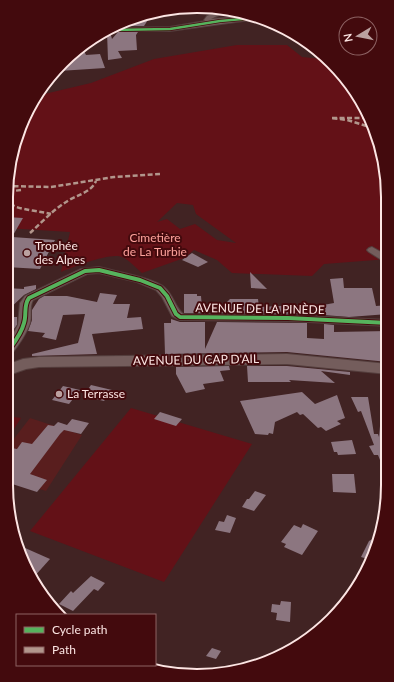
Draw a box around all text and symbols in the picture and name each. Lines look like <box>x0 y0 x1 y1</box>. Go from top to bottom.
north arrow <box>338 16 378 56</box>
text: N <box>341 33 355 43</box>
park label: Cimetière de La Turbie <box>123 230 187 259</box>
place label: Trophée des Alpes <box>35 238 85 267</box>
marker: Trophée des Alpes <box>22 248 32 258</box>
street label: AVENUE DE LA PINÈDE <box>195 300 325 317</box>
street label: AVENUE DU CAP D'AIL <box>133 351 259 368</box>
place label: La Terrasse <box>67 386 125 401</box>
marker: La Terrasse <box>54 389 64 399</box>
legend <box>16 614 156 666</box>
text: Cycle path <box>52 622 107 637</box>
text: Path <box>52 642 76 657</box>

